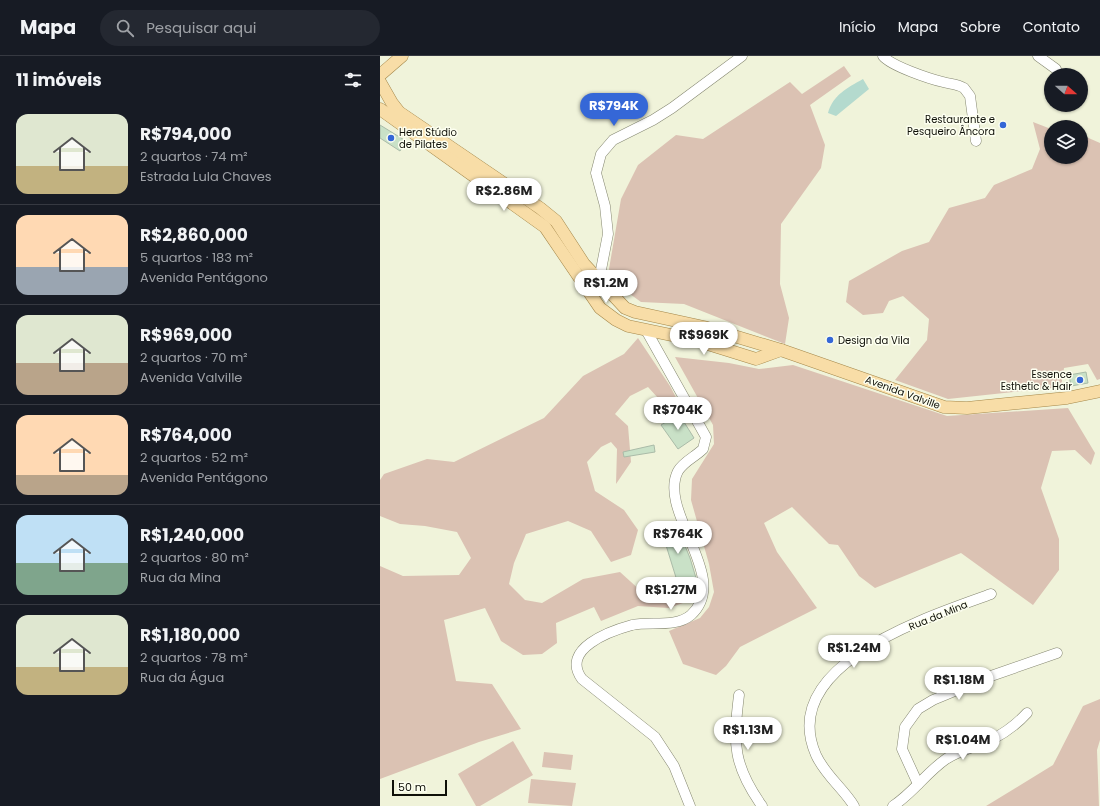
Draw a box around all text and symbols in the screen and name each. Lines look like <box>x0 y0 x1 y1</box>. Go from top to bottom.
search box <box>100 10 380 46</box>
text: Mapa <box>20 14 76 41</box>
icon: search <box>114 17 136 39</box>
text: Pesquisar aqui <box>146 17 257 38</box>
text: Início <box>839 17 876 37</box>
text: Mapa <box>898 17 938 37</box>
text: Sobre <box>960 17 1001 37</box>
text: Contato <box>1023 17 1080 37</box>
text: 11 imóveis <box>16 68 102 92</box>
north arrow <box>1044 68 1088 112</box>
map controls <box>1044 68 1088 164</box>
icon: filters <box>342 69 364 91</box>
pin: R$794K <box>581 93 647 127</box>
text: R$794K <box>589 96 639 115</box>
place label: Restaurante e Pesqueiro Âncora <box>907 112 995 139</box>
marker: Restaurante e Pesqueiro Âncora <box>998 120 1008 130</box>
button: layers <box>1044 120 1088 164</box>
text: R$794,000 <box>140 122 231 146</box>
place label: Hera Stúdio de Pilates <box>399 125 457 152</box>
icon: home <box>48 130 96 178</box>
marker: Hera Stúdio de Pilates <box>386 133 396 143</box>
text: 2 quartos · 74 m² <box>140 147 248 166</box>
text: Estrada Lula Chaves <box>140 167 272 186</box>
pin: R$2.86M <box>467 178 541 212</box>
text: R$2.86M <box>476 181 532 200</box>
text: R$2,860,000 <box>140 223 248 247</box>
icon: home <box>48 231 96 279</box>
text: 5 quartos · 183 m² <box>140 248 253 267</box>
text: Avenida Pentágono <box>140 268 268 287</box>
pin: R$1.2M <box>573 270 639 304</box>
text: R$1.2M <box>584 273 628 292</box>
pin: R$969K <box>671 322 737 356</box>
text: R$969,000 <box>140 323 232 347</box>
text: R$969K <box>679 325 729 344</box>
icon: home <box>48 331 96 379</box>
place label: Design da Vila <box>838 333 909 348</box>
marker: Design da Vila <box>825 335 835 345</box>
text: 2 quartos · 70 m² <box>140 348 248 367</box>
place label: Essence Esthetic & Hair <box>1001 367 1072 394</box>
text: Avenida Valville <box>140 368 242 387</box>
street label: Avenida Valville <box>863 372 942 413</box>
marker: Essence Esthetic & Hair <box>1075 375 1085 385</box>
pin: R$704K <box>645 397 711 431</box>
text: R$704K <box>653 400 703 419</box>
text: R$764,000 <box>140 423 232 447</box>
icon: home <box>48 431 96 479</box>
text: 2 quartos · 52 m² <box>140 448 248 467</box>
text: Avenida Pentágono <box>140 468 268 487</box>
pin: R$764K <box>645 521 711 555</box>
text: R$1,240,000 <box>140 523 244 547</box>
text: R$764K <box>653 524 703 543</box>
icon: home <box>48 531 96 579</box>
text: 2 quartos · 80 m² <box>140 548 249 567</box>
text: Rua da Mina <box>140 568 221 587</box>
pin: R$1.27M <box>634 577 708 611</box>
text: R$1.27M <box>645 580 697 599</box>
street label: Rua da Mina <box>906 597 970 634</box>
text: R$1,180,000 <box>140 623 240 647</box>
icon: home <box>48 631 96 679</box>
pin: R$1.24M <box>817 635 891 669</box>
text: R$1.24M <box>827 638 881 657</box>
text: 2 quartos · 78 m² <box>140 648 248 667</box>
pin: R$1.18M <box>922 667 996 701</box>
text: Rua da Água <box>140 668 224 687</box>
text: R$1.18M <box>934 670 984 689</box>
pin: R$1.13M <box>711 717 785 751</box>
text: R$1.13M <box>723 720 773 739</box>
pin: R$1.04M <box>926 727 1000 761</box>
text: R$1.04M <box>936 730 990 749</box>
scale bar <box>392 778 447 797</box>
text: 50 m <box>398 779 426 795</box>

